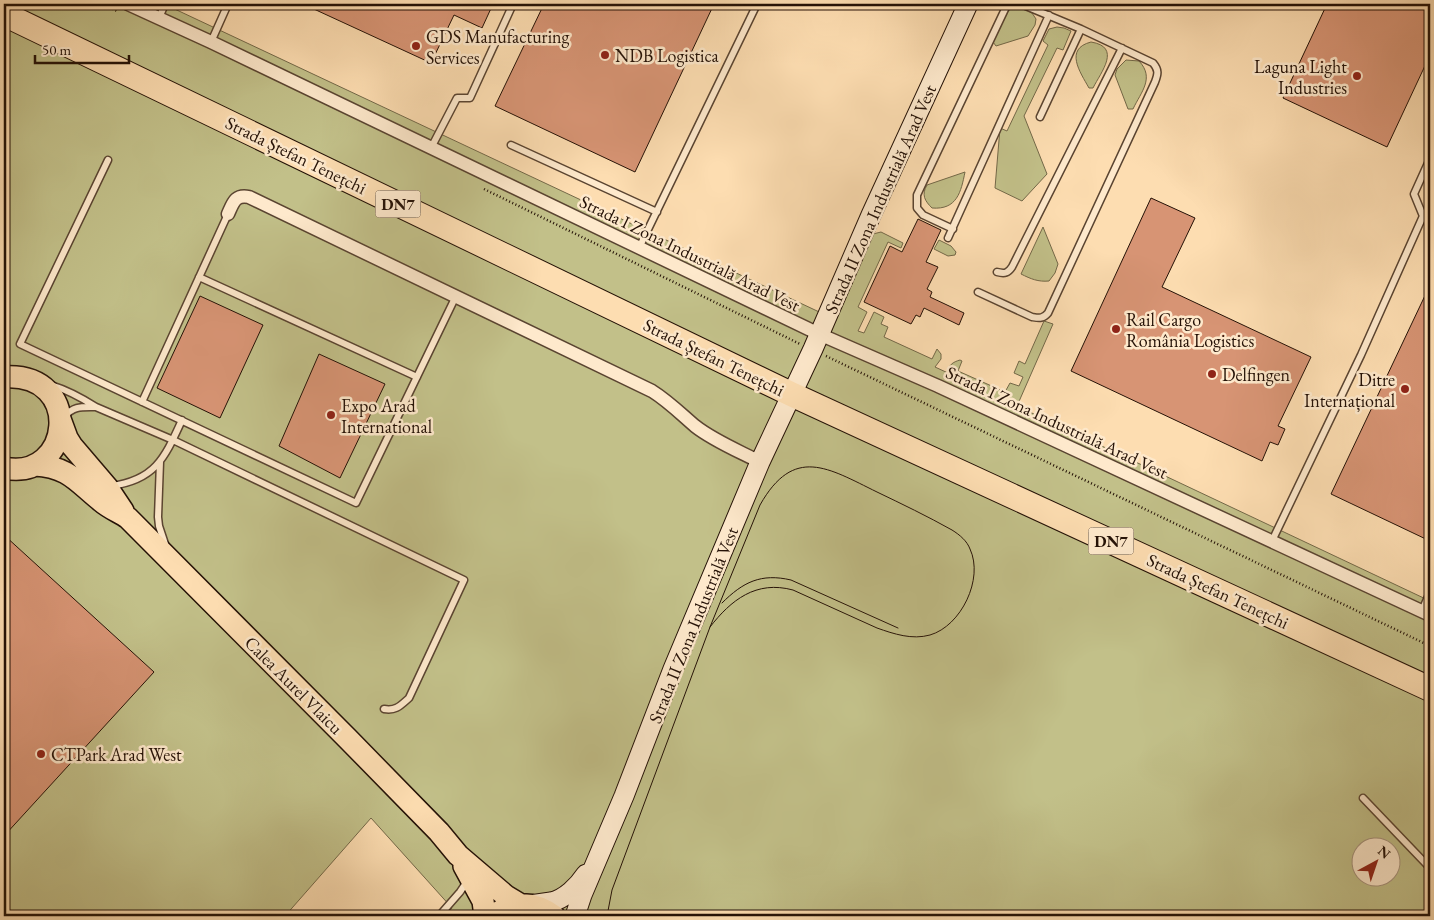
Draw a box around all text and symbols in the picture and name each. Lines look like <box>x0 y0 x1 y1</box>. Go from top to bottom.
place label: GDS Manufacturing Services <box>426 25 570 69</box>
scale bar <box>35 32 129 64</box>
text: 50 m <box>42 40 71 59</box>
marker: GDS Manufacturing Services <box>410 40 422 52</box>
place label: NDB Logistica <box>615 44 720 67</box>
marker: NDB Logistica <box>599 49 611 61</box>
place label: Laguna Light Industries <box>1254 55 1347 99</box>
marker: Laguna Light Industries <box>1351 70 1363 82</box>
street label: Strada II Zona Industrială Arad Vest <box>819 80 941 317</box>
street label: Strada Ștefan Tenețchi <box>222 111 371 199</box>
road number: DN7 <box>376 190 420 218</box>
street label: Strada I Zona Industrială Arad Vest <box>576 190 804 317</box>
place label: Rail Cargo România Logistics <box>1126 308 1254 352</box>
street label: Strada Ștefan Tenețchi <box>640 313 789 401</box>
marker: Rail Cargo România Logistics <box>1110 323 1122 335</box>
street label: Strada I Zona Industrială Arad Vest <box>942 360 1172 484</box>
place label: Delfingen <box>1222 363 1291 386</box>
marker: Delfingen <box>1206 368 1218 380</box>
place label: Ditre Internațional <box>1304 368 1395 412</box>
marker: Ditre Internațional <box>1399 383 1411 395</box>
place label: Expo Arad International <box>341 394 432 438</box>
marker: Expo Arad International <box>325 409 337 421</box>
street label: Strada II Zona Industrială Vest <box>643 523 743 727</box>
road number: DN7 <box>1088 528 1134 554</box>
street label: Strada Ștefan Tenețchi <box>1143 548 1293 634</box>
street label: Calea Aurel Vlaicu <box>240 631 348 739</box>
place label: CTPark Arad West <box>51 743 182 766</box>
marker: CTPark Arad West <box>35 748 47 760</box>
north arrow <box>1352 838 1402 888</box>
text: N <box>1374 842 1395 863</box>

